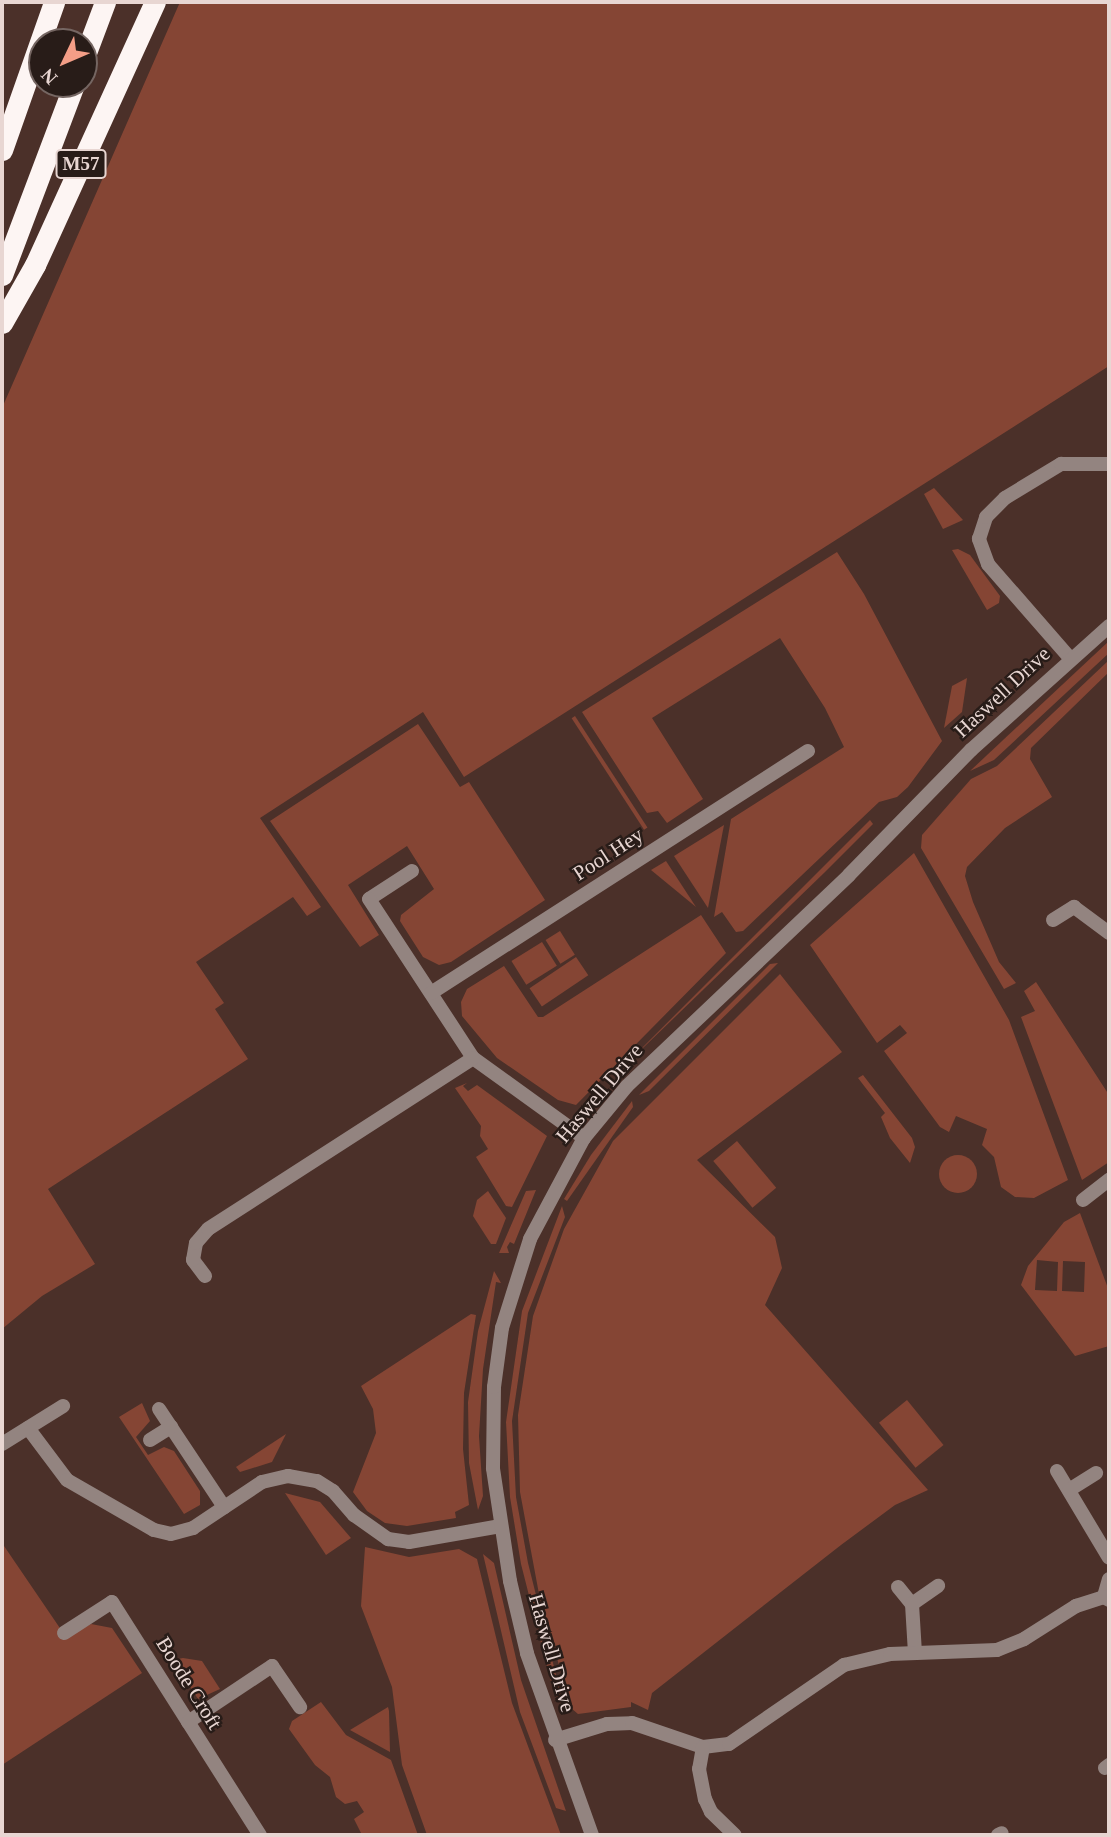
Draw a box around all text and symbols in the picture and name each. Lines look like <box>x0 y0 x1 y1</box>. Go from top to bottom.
north arrow <box>28 28 98 98</box>
text: N <box>37 64 61 89</box>
road number: M57 <box>55 148 107 180</box>
street label: Haswell Drive <box>949 641 1055 743</box>
street label: Pool Hey <box>568 822 648 886</box>
street label: Haswell Drive <box>550 1038 648 1148</box>
street label: Haswell Drive <box>523 1591 581 1715</box>
street label: Boode Croft <box>151 1632 227 1734</box>

